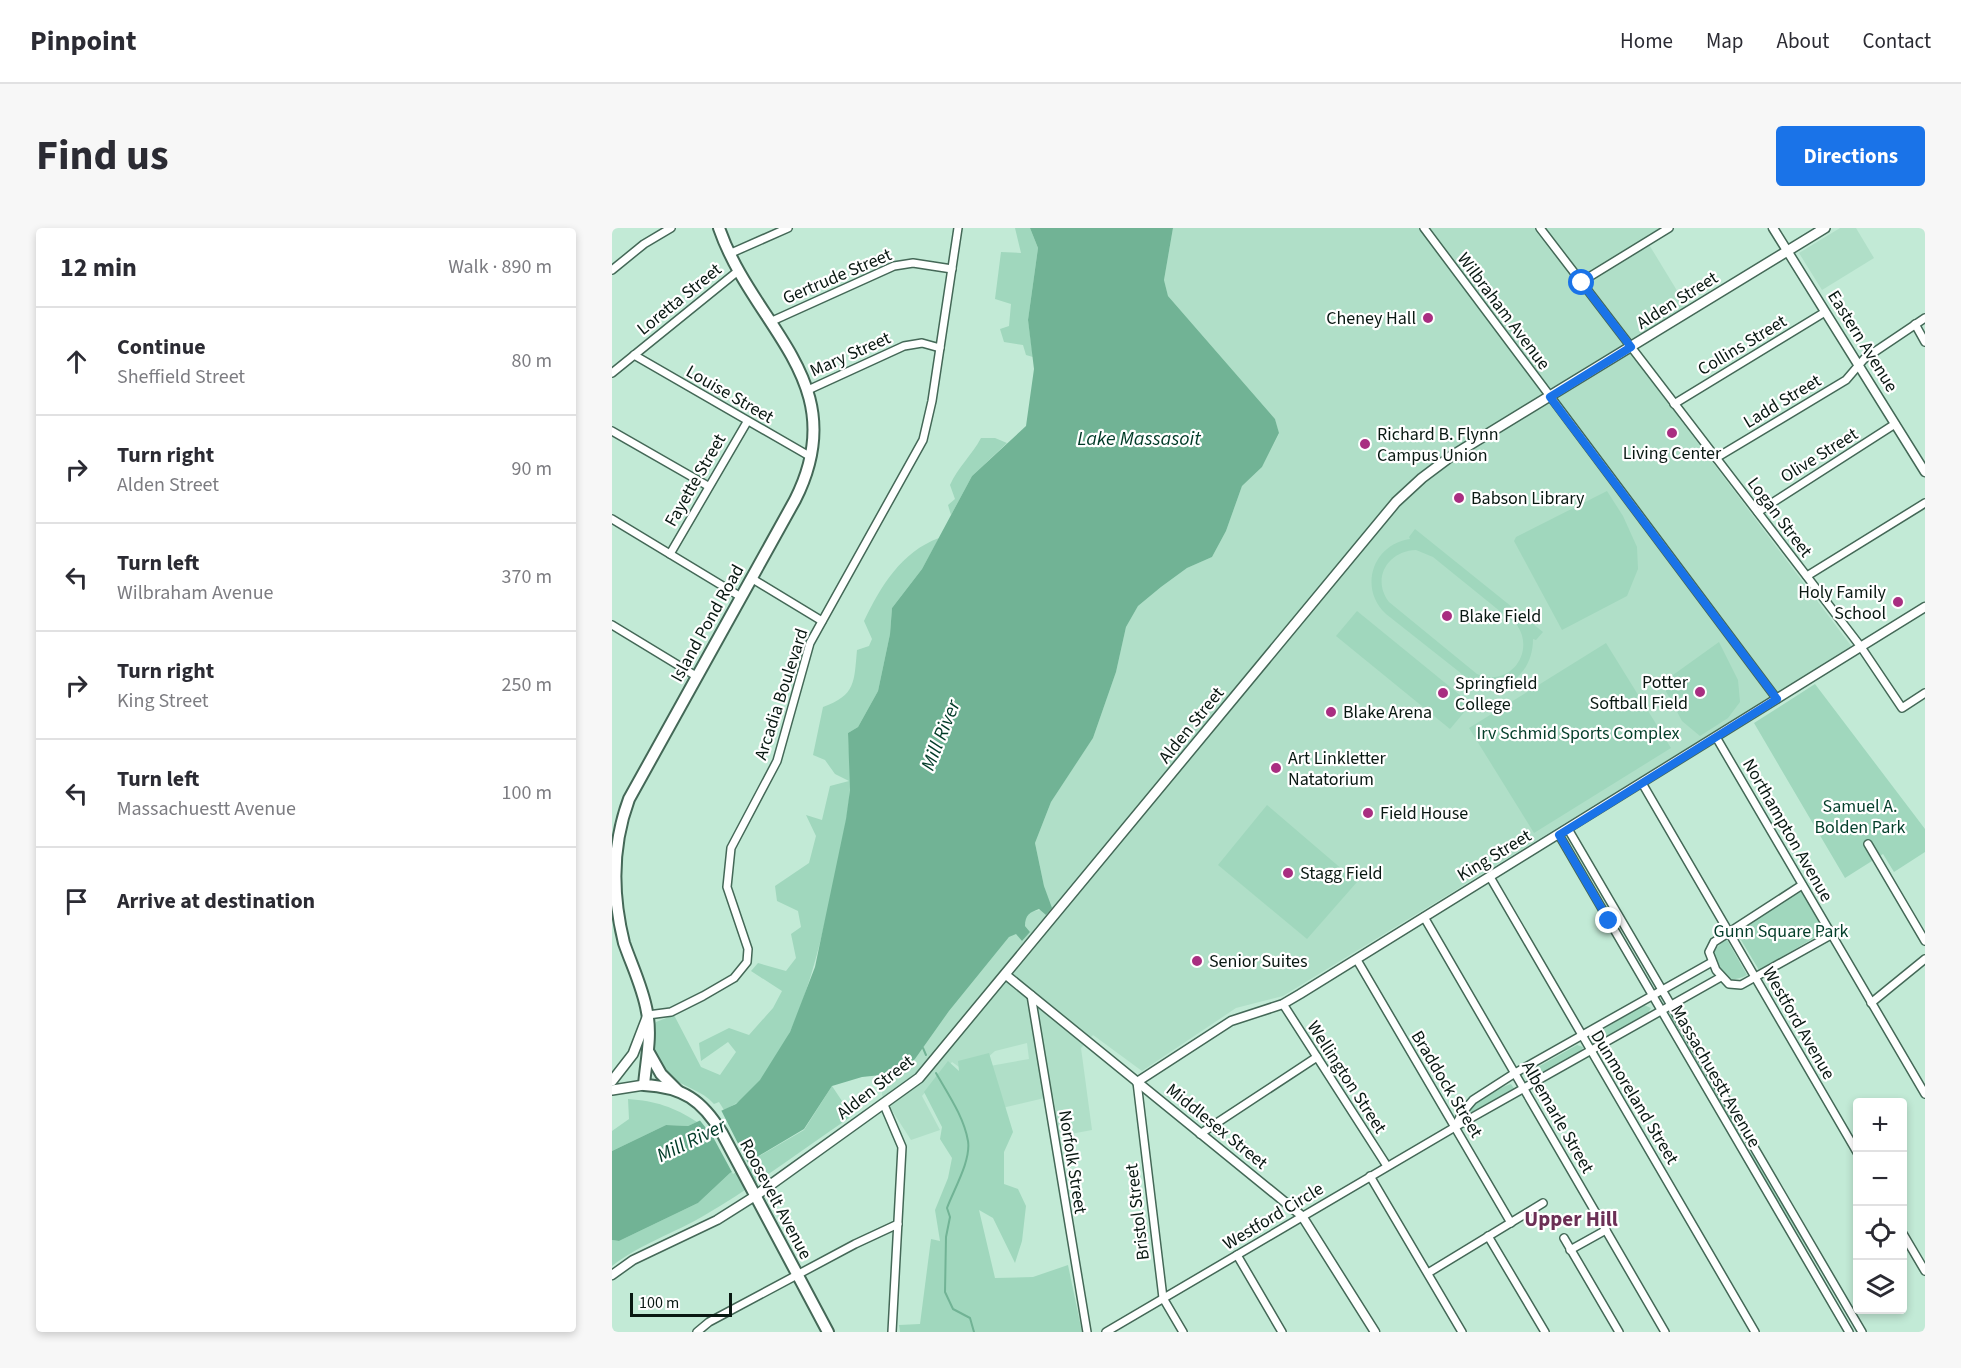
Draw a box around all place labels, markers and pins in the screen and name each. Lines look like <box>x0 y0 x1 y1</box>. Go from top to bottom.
place label: Cheney Hall <box>1326 306 1416 331</box>
marker: Cheney Hall <box>1421 311 1435 325</box>
place label: Richard B. Flynn Campus Union <box>1377 422 1499 468</box>
marker: Living Center <box>1665 426 1679 440</box>
marker: Richard B. Flynn Campus Union <box>1358 437 1372 451</box>
place label: Living Center <box>1623 441 1722 466</box>
place label: Babson Library <box>1471 486 1585 511</box>
marker: Babson Library <box>1452 491 1466 505</box>
place label: Holy Family School <box>1798 580 1887 626</box>
marker: Holy Family School <box>1891 595 1905 609</box>
place label: Blake Field <box>1459 604 1541 629</box>
marker: Blake Field <box>1440 609 1454 623</box>
place label: Potter Softball Field <box>1590 670 1689 716</box>
place label: Springfield College <box>1455 671 1537 717</box>
marker: Potter Softball Field <box>1693 685 1707 699</box>
marker: Springfield College <box>1436 686 1450 700</box>
place label: Blake Arena <box>1343 700 1432 725</box>
marker: Blake Arena <box>1324 705 1338 719</box>
place label: Art Linkletter Natatorium <box>1288 746 1386 792</box>
marker: Art Linkletter Natatorium <box>1269 761 1283 775</box>
place label: Field House <box>1380 801 1468 826</box>
marker: Field House <box>1361 806 1375 820</box>
place label: Stagg Field <box>1300 861 1383 886</box>
marker: Stagg Field <box>1281 866 1295 880</box>
place label: Senior Suites <box>1209 949 1308 974</box>
marker: Senior Suites <box>1190 954 1204 968</box>

